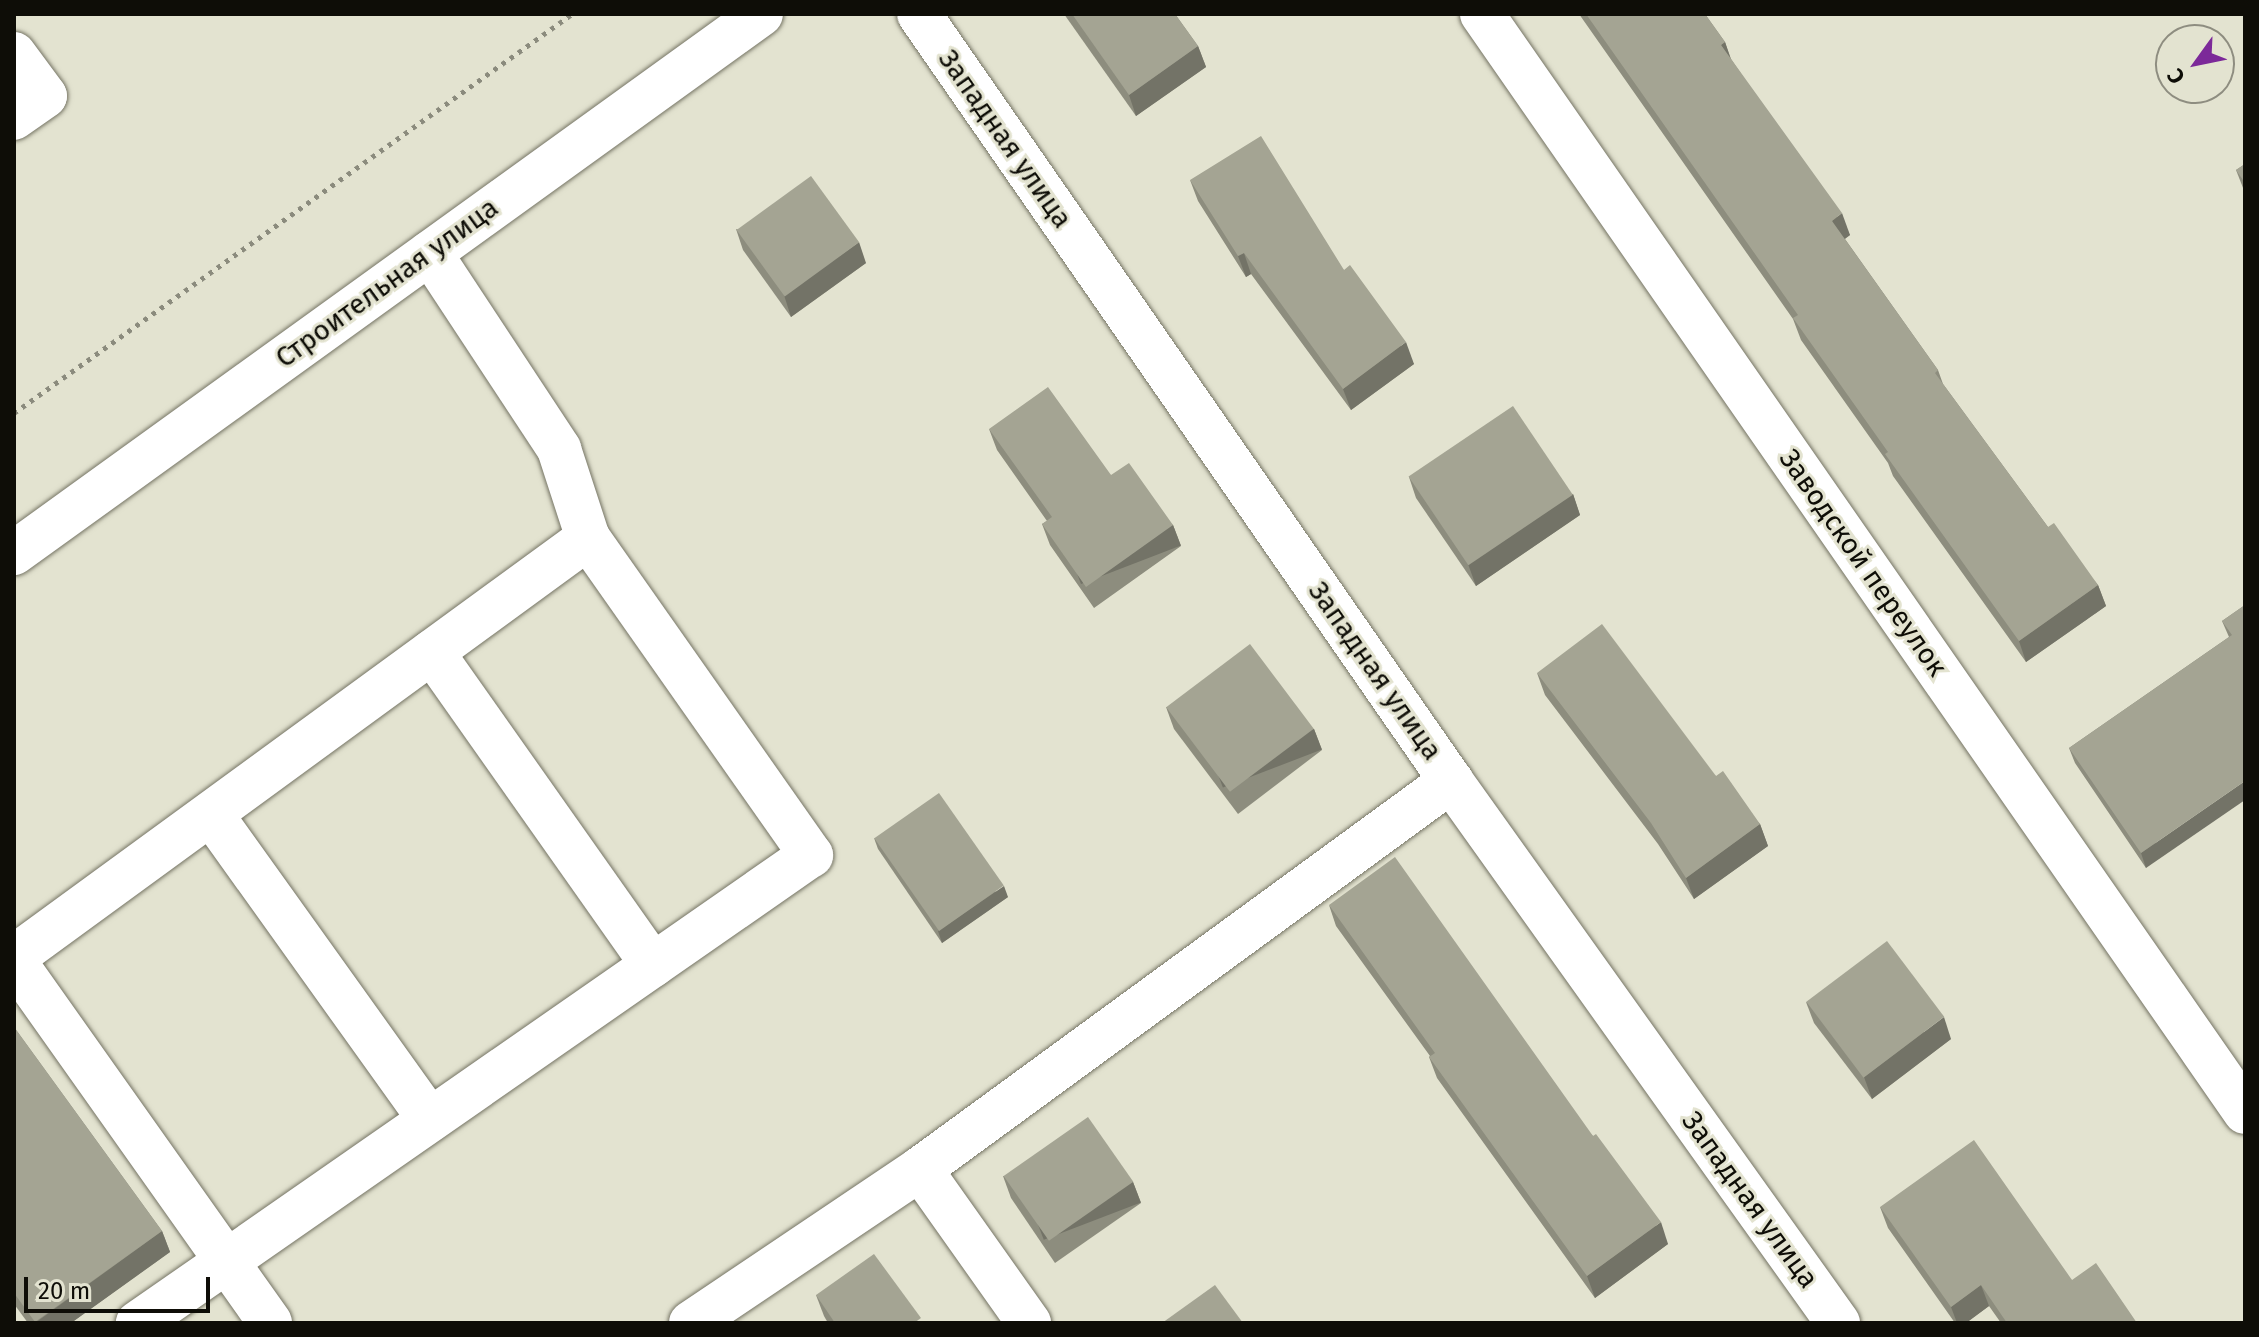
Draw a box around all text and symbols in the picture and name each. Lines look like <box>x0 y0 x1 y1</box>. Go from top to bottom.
north arrow <box>2155 24 2235 104</box>
street label: Западная улица <box>931 43 1079 235</box>
text: С <box>2161 64 2191 89</box>
street label: Строительная улица <box>269 191 505 375</box>
street label: Заводской переулок <box>1772 443 1954 683</box>
street label: Западная улица <box>1301 575 1449 767</box>
street label: Западная улица <box>1675 1105 1825 1295</box>
scale bar <box>28 1261 214 1311</box>
text: 20 m <box>38 1277 90 1305</box>

